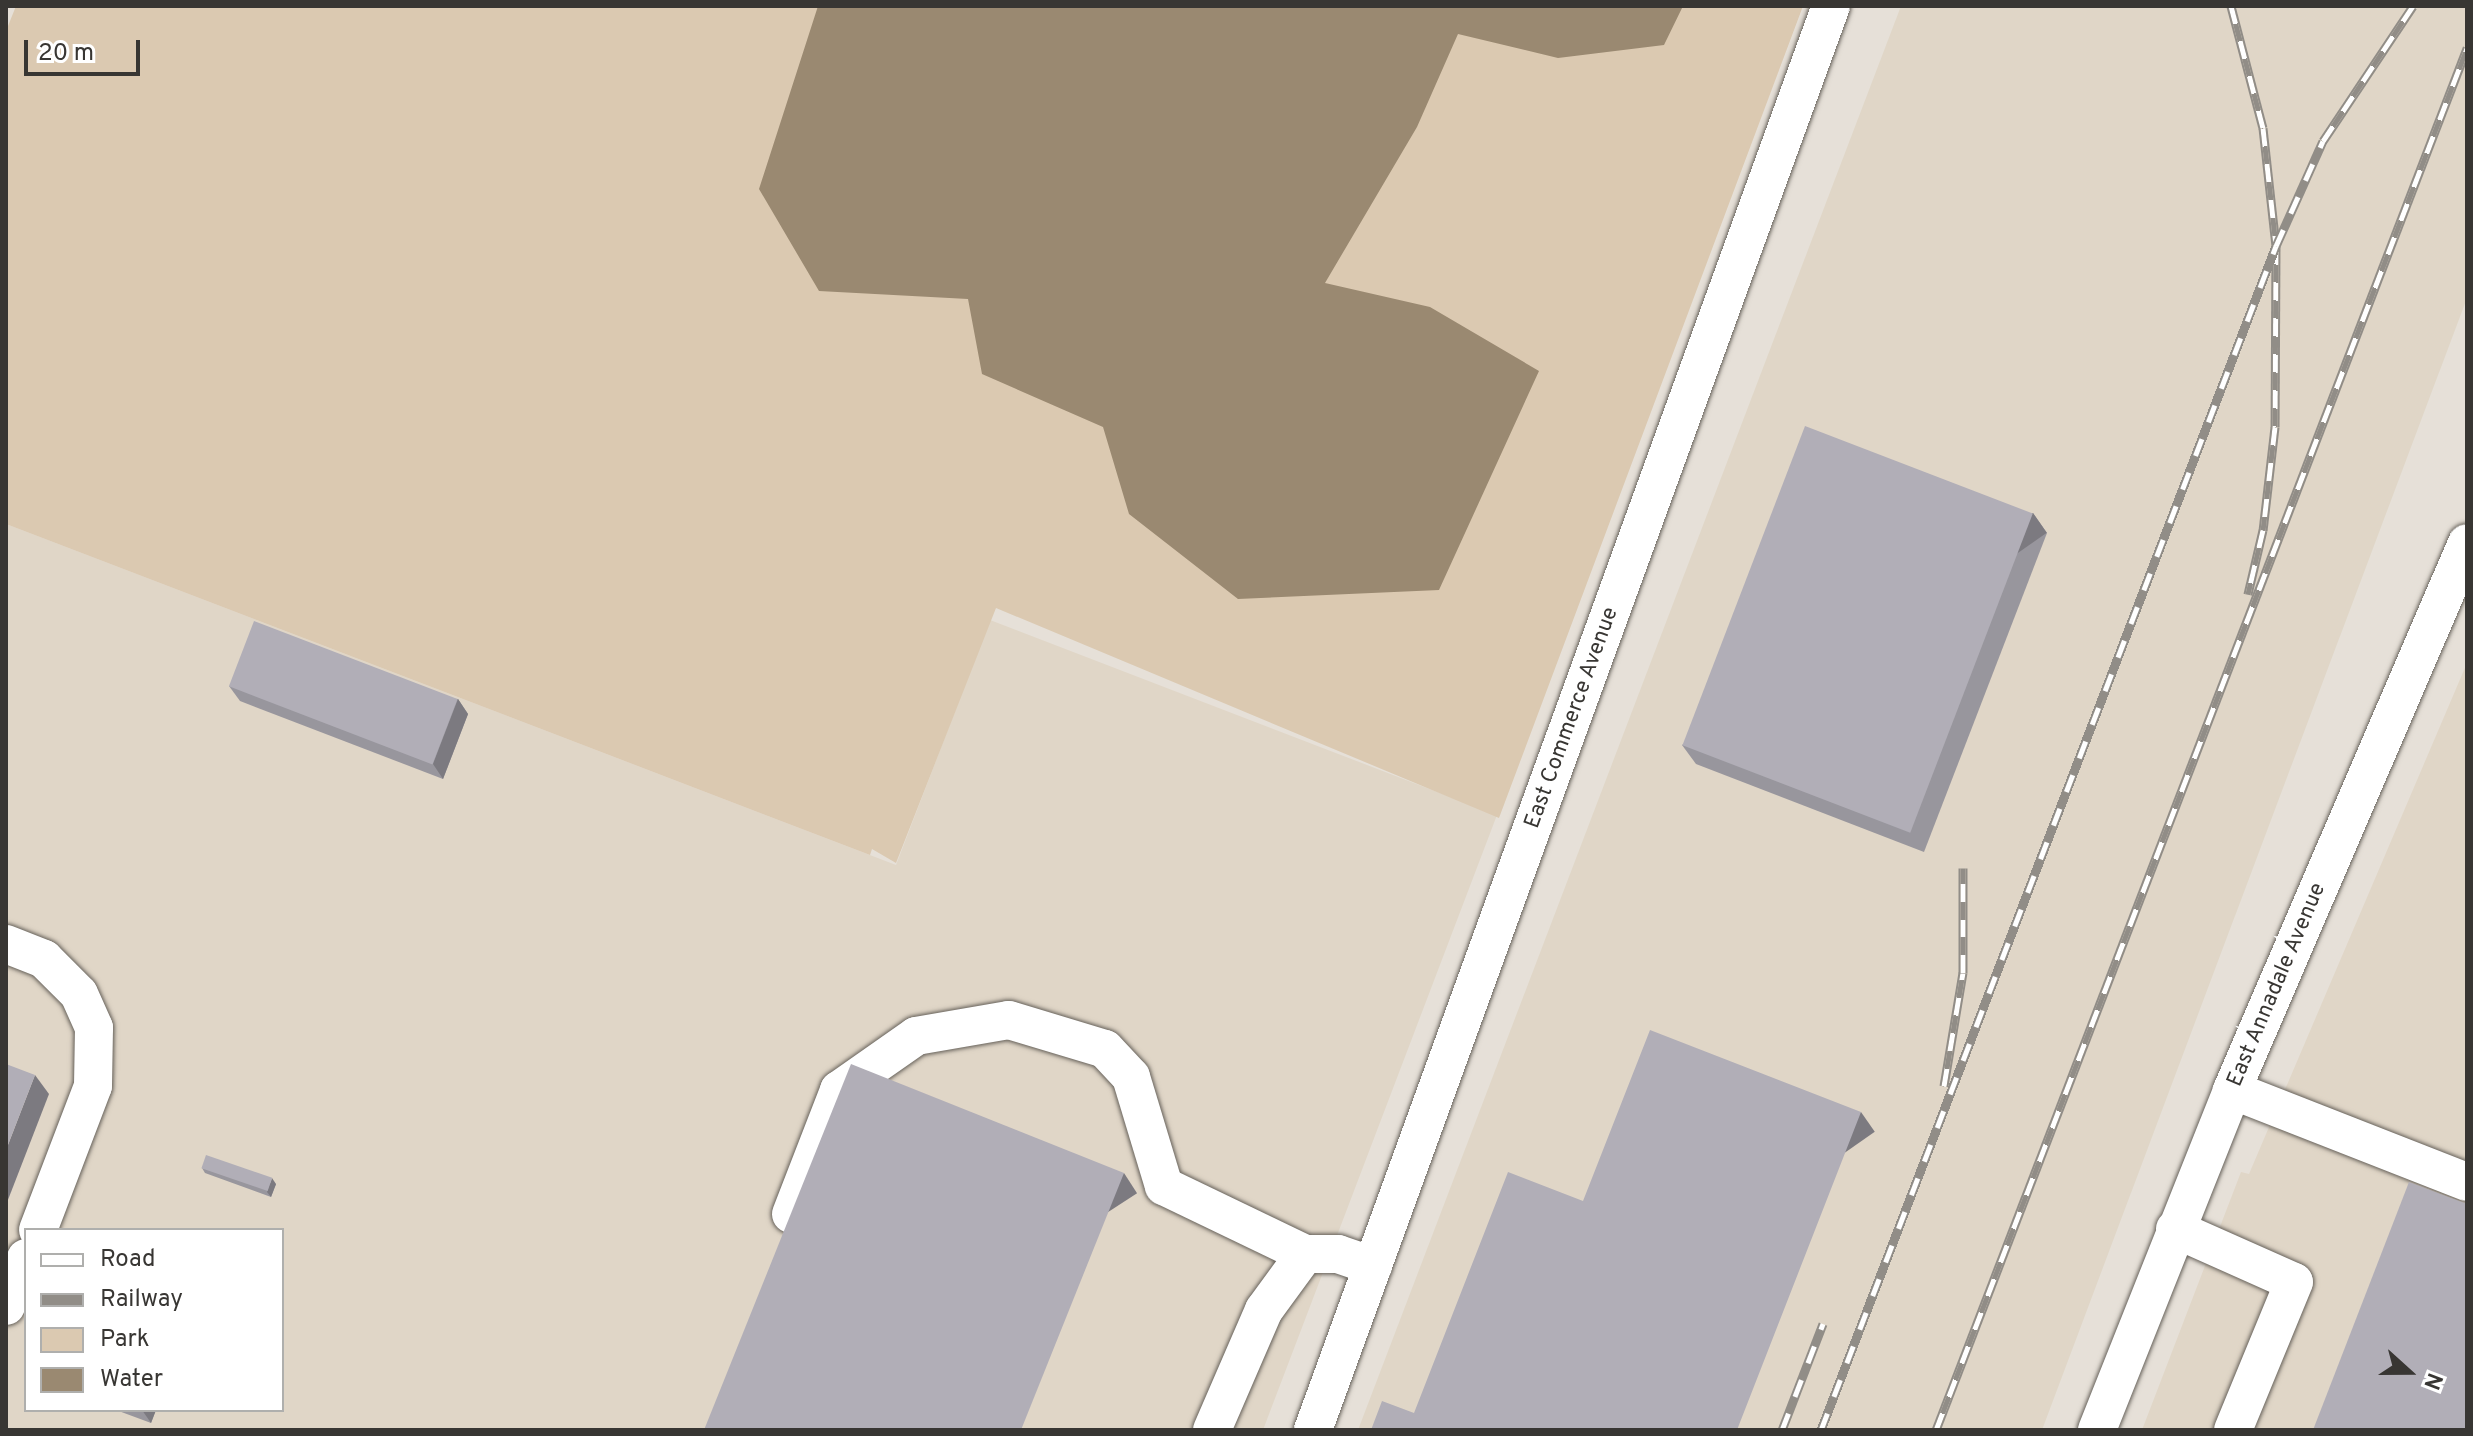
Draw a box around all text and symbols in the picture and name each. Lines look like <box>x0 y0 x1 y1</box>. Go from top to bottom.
scale bar <box>28 24 144 74</box>
text: 20 m <box>38 39 94 69</box>
street label: East Commerce Avenue <box>1520 603 1624 833</box>
street label: East Annadale Avenue <box>2222 878 2332 1092</box>
legend <box>24 1228 284 1412</box>
text: Road <box>100 1245 156 1275</box>
text: Railway <box>100 1285 183 1315</box>
text: Park <box>100 1325 150 1355</box>
north arrow <box>2369 1332 2449 1412</box>
text: Water <box>100 1365 163 1395</box>
text: N <box>2416 1369 2447 1393</box>

